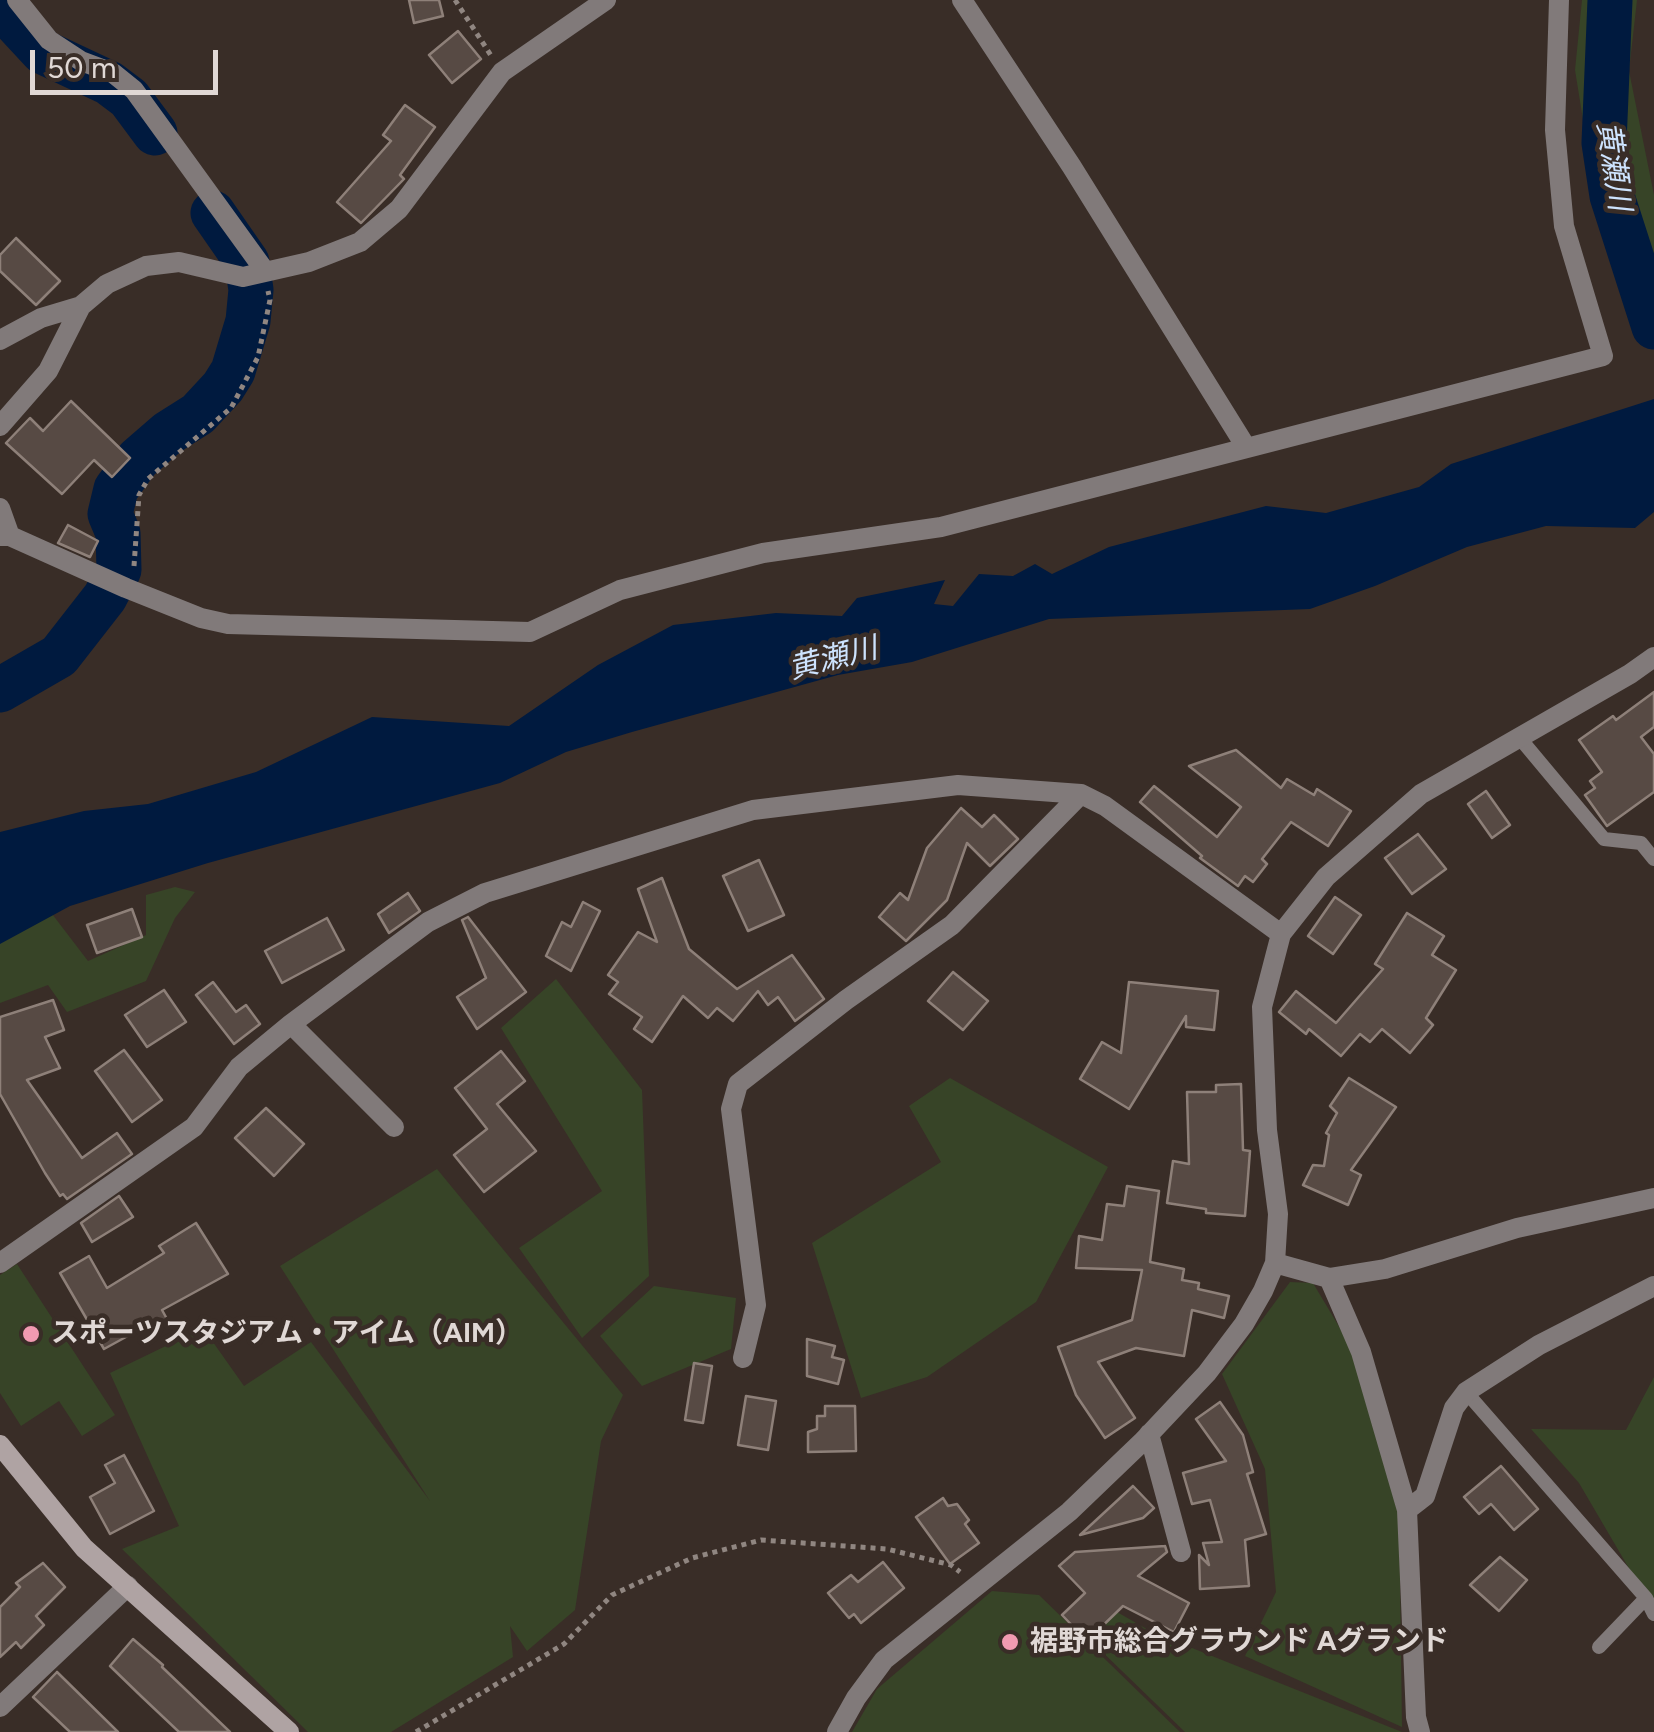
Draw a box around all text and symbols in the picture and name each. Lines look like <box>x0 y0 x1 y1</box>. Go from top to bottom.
scale bar <box>35 30 222 92</box>
text: 50 m <box>47 49 116 86</box>
water label: 黄瀬川 <box>1589 119 1637 213</box>
water label: 黄瀬川 <box>785 631 881 687</box>
place label: スポーツスタジアム・アイム（AIM） <box>51 1317 523 1351</box>
marker: スポーツスタジアム・アイム（AIM） <box>20 1323 42 1345</box>
place label: 裾野市総合グラウンド Aグランド <box>1030 1625 1449 1659</box>
marker: 裾野市総合グラウンド Aグランド <box>999 1631 1021 1653</box>

